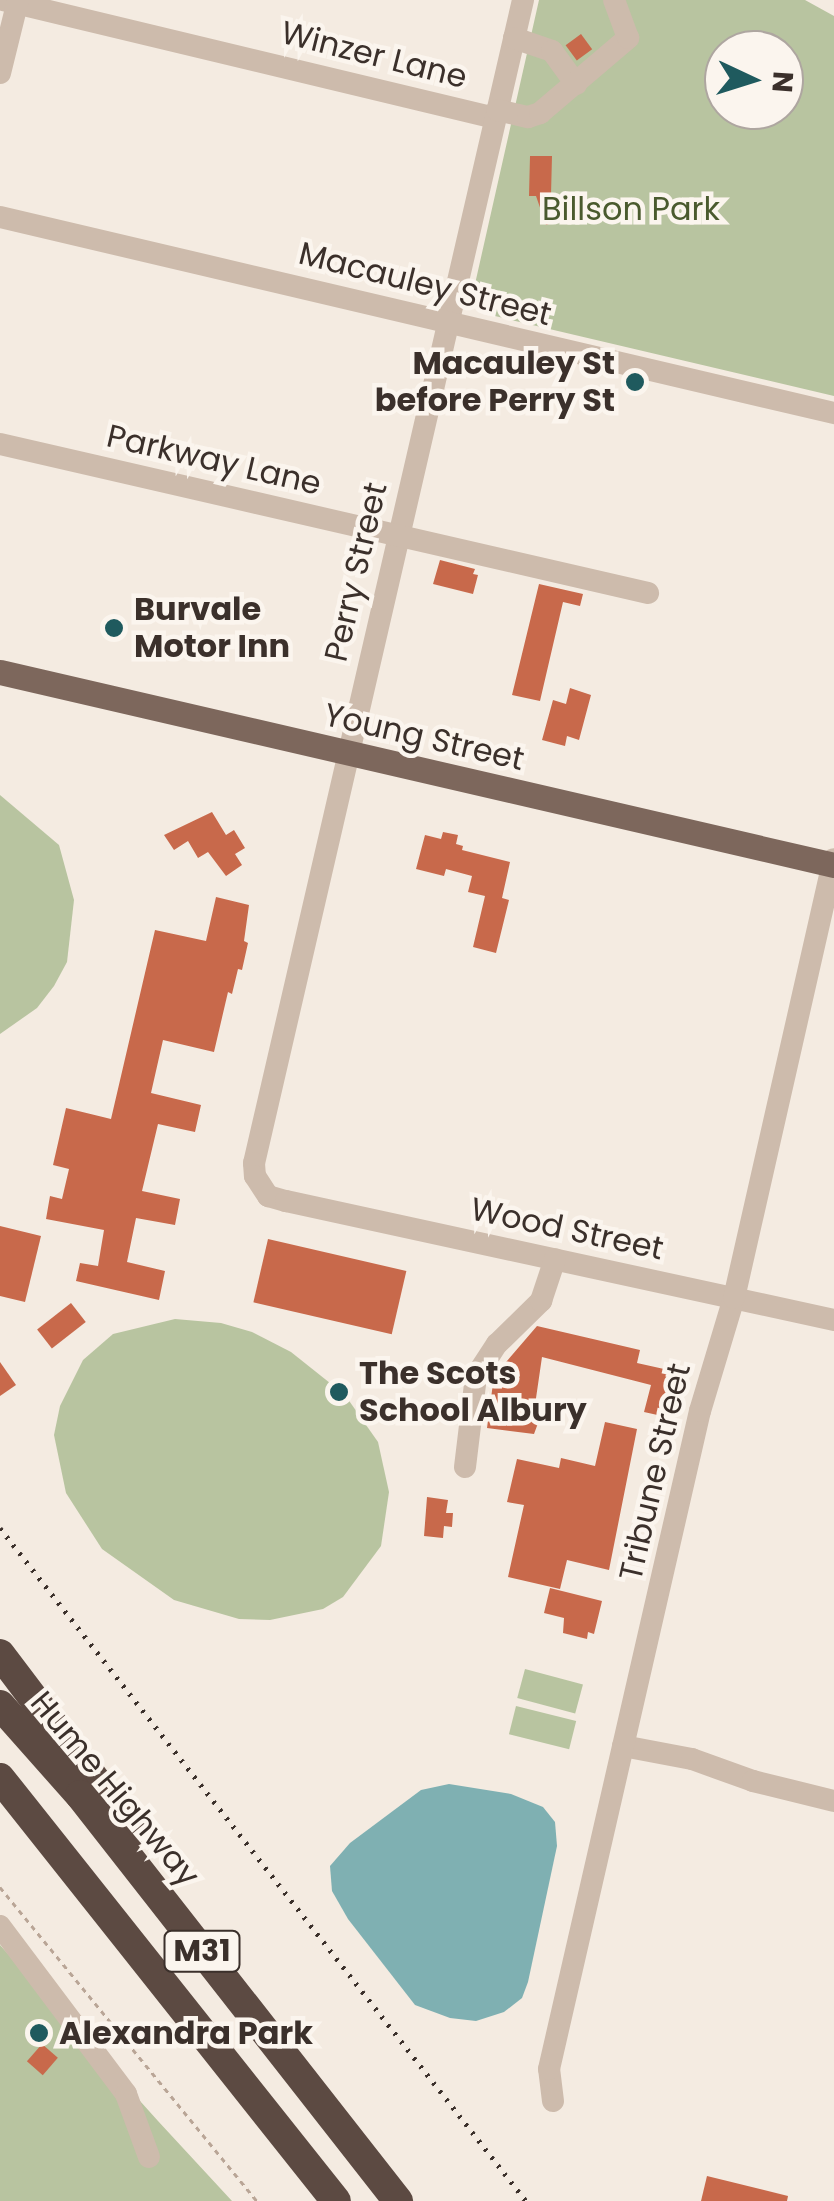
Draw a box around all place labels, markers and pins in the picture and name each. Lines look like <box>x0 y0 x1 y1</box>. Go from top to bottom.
place label: Macauley St before Perry St <box>375 345 615 420</box>
marker: Macauley St before Perry St <box>624 371 646 393</box>
place label: Burvale Motor Inn <box>134 591 290 666</box>
marker: Burvale Motor Inn <box>103 617 125 639</box>
place label: The Scots School Albury <box>359 1355 587 1430</box>
marker: The Scots School Albury <box>328 1381 350 1403</box>
place label: Alexandra Park <box>59 2014 313 2052</box>
marker: Alexandra Park <box>28 2022 50 2044</box>

